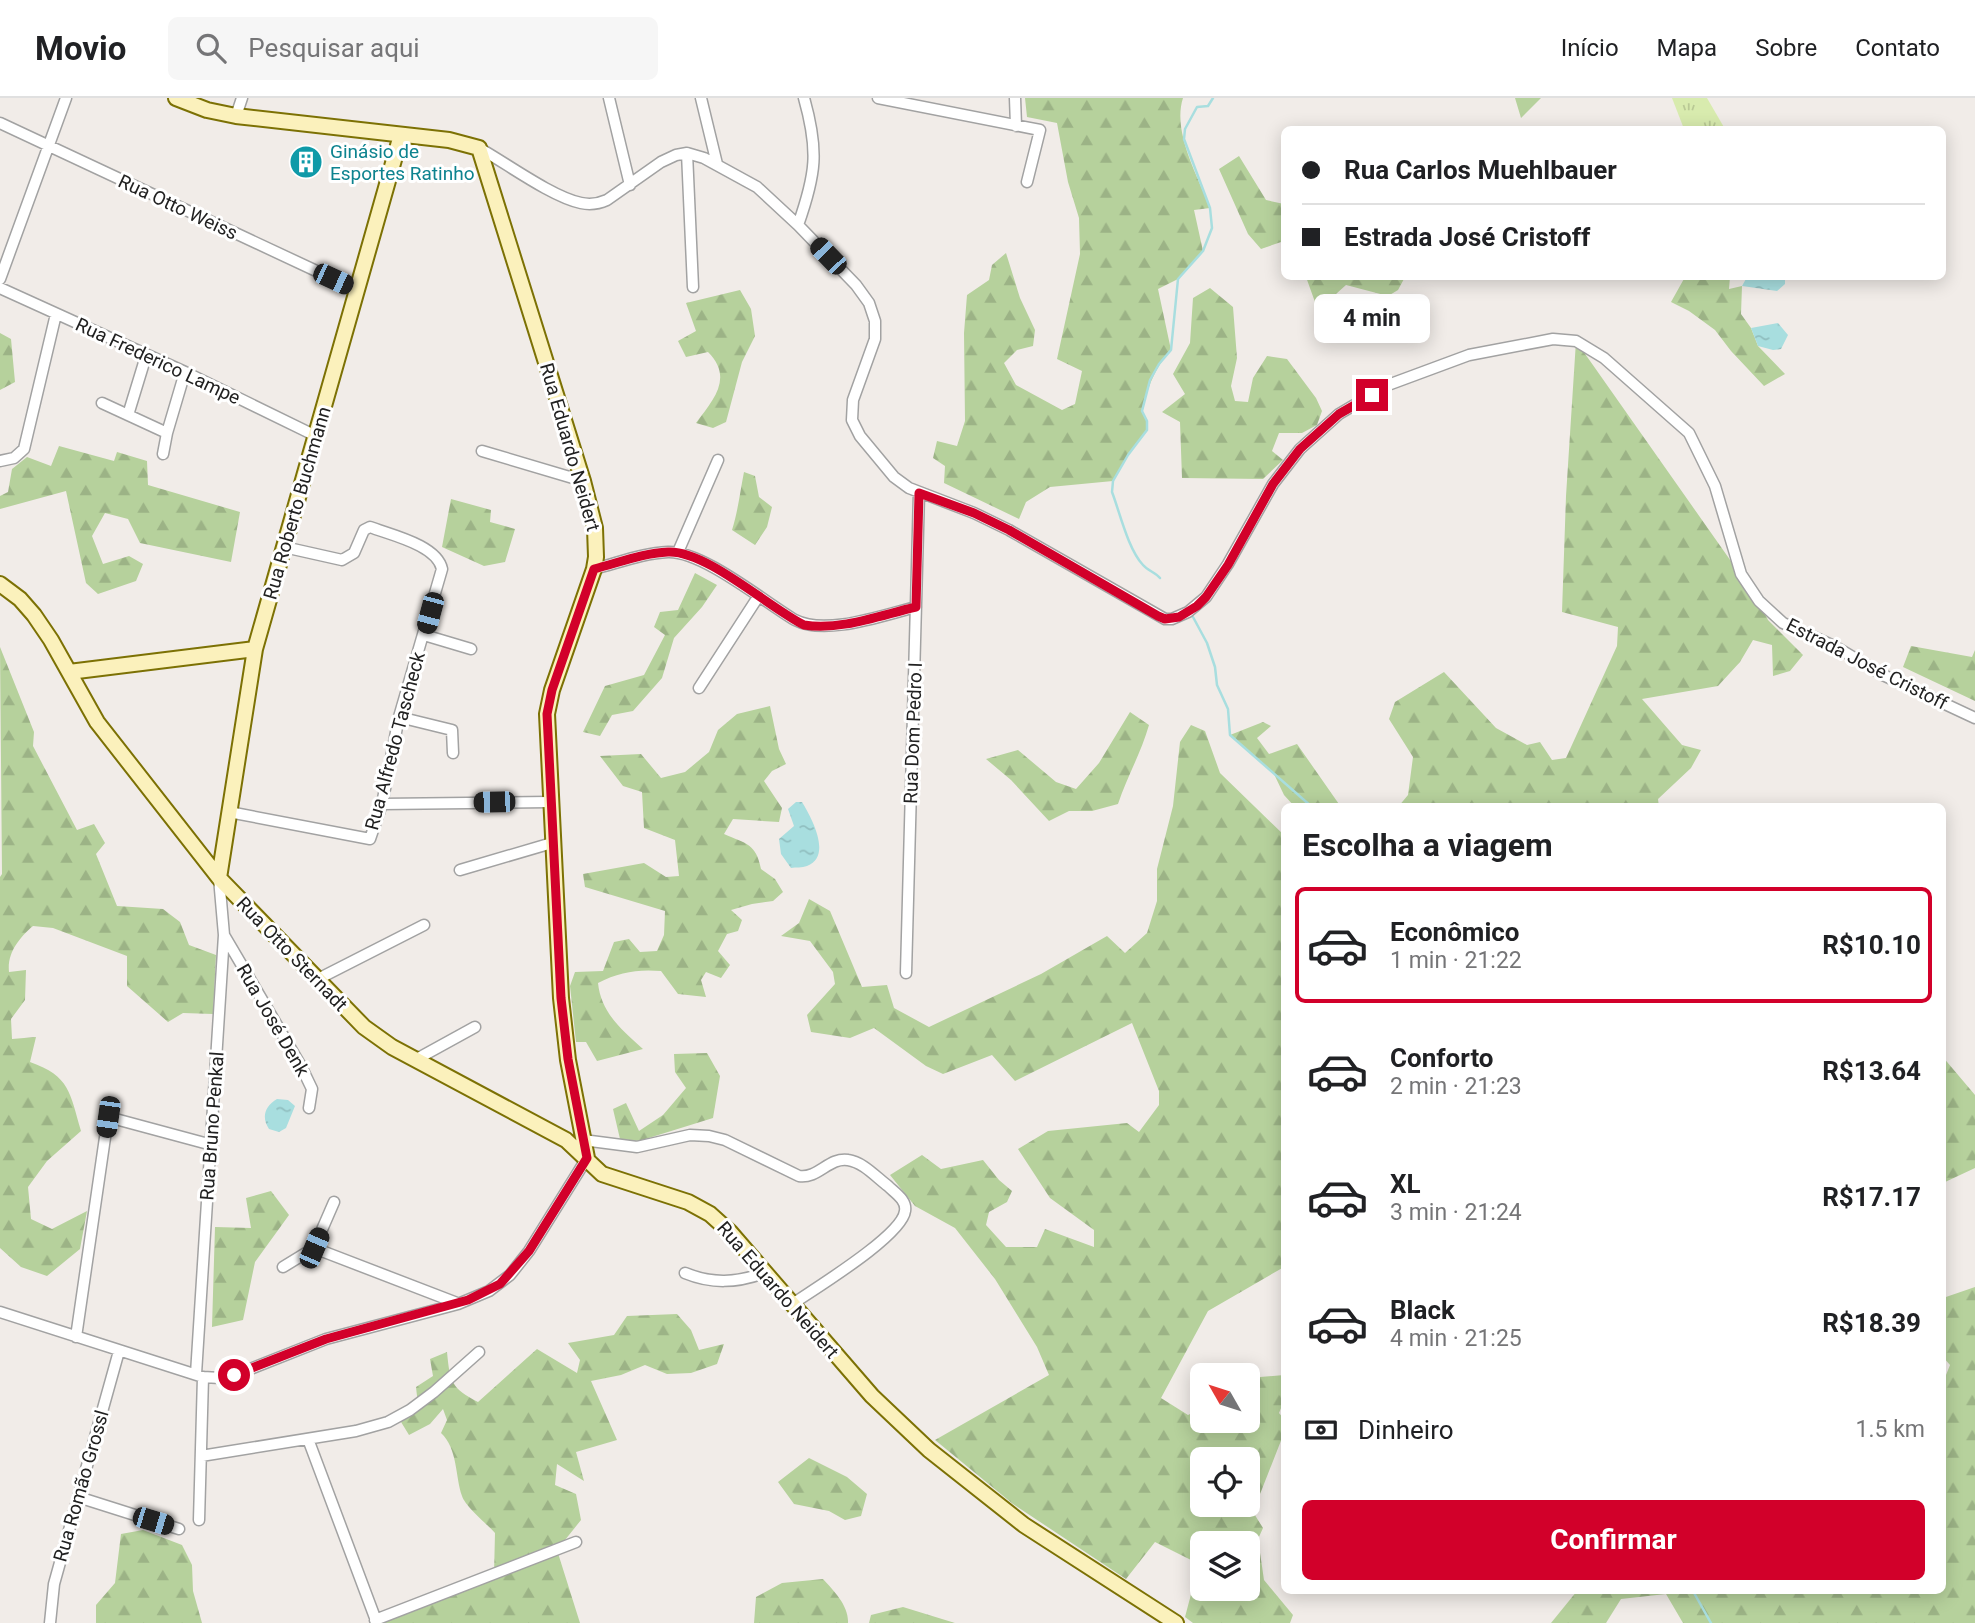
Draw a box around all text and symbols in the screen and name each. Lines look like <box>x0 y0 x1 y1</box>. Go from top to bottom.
search box <box>168 17 658 80</box>
text: Movio <box>35 29 126 68</box>
icon: search <box>192 29 230 67</box>
text: Pesquisar aqui <box>248 33 420 63</box>
text: Início <box>1561 34 1619 62</box>
text: Mapa <box>1657 34 1717 62</box>
text: Sobre <box>1755 34 1817 62</box>
text: Contato <box>1855 34 1940 62</box>
place label: Ginásio de Esportes Ratinho <box>330 140 475 185</box>
building icon: Ginásio de Esportes Ratinho <box>287 143 325 181</box>
text: Rua Carlos Muehlbauer <box>1344 155 1617 185</box>
street label: Rua Otto Weiss <box>115 169 241 245</box>
text: Estrada José Cristoff <box>1344 222 1590 252</box>
car <box>806 234 851 278</box>
car <box>310 261 357 297</box>
callout: 4 min <box>1314 294 1430 342</box>
text: 4 min <box>1343 305 1401 332</box>
street label: Rua Frederico Lampe <box>72 313 244 409</box>
street label: Rua Eduardo Neidert <box>535 360 605 534</box>
route end <box>1356 379 1388 411</box>
street label: Rua Roberto Buchmann <box>258 404 336 602</box>
car <box>415 590 446 636</box>
street label: Estrada José Cristoff <box>1782 613 1952 715</box>
street label: Rua Alfredo Tascheck <box>360 649 430 833</box>
street label: Rua Dom Pedro I <box>899 662 927 804</box>
car <box>473 791 516 813</box>
text: Escolha a viagem <box>1302 826 1553 864</box>
street label: Rua Otto Sternadt <box>232 892 352 1016</box>
icon: car <box>1306 914 1369 977</box>
text: Econômico <box>1390 917 1519 947</box>
text: R$10.10 <box>1822 930 1921 960</box>
text: 1 min · 21:22 <box>1390 947 1522 974</box>
street label: Rua José Denk <box>232 960 315 1081</box>
icon: car <box>1306 1040 1369 1103</box>
text: Conforto <box>1390 1043 1494 1073</box>
street label: Rua Bruno Penkal <box>195 1051 229 1201</box>
text: R$13.64 <box>1822 1056 1921 1086</box>
text: 2 min · 21:23 <box>1390 1073 1522 1100</box>
car <box>95 1095 122 1139</box>
icon: car <box>1306 1166 1369 1229</box>
text: XL <box>1390 1169 1421 1199</box>
text: R$17.17 <box>1822 1182 1921 1212</box>
text: 3 min · 21:24 <box>1390 1199 1522 1226</box>
street label: Rua Eduardo Neidert <box>712 1217 844 1363</box>
car <box>297 1225 332 1271</box>
icon: car <box>1306 1292 1369 1355</box>
text: Black <box>1390 1295 1455 1325</box>
text: R$18.39 <box>1822 1308 1921 1338</box>
text: 4 min · 21:25 <box>1390 1325 1522 1352</box>
route start <box>218 1359 250 1391</box>
north arrow <box>1190 1363 1260 1433</box>
map controls <box>1190 1363 1260 1601</box>
street label: Rua Romão Grossl <box>48 1408 114 1564</box>
icon: cash <box>1302 1411 1340 1449</box>
text: Dinheiro <box>1358 1415 1454 1445</box>
text: 1.5 km <box>1856 1416 1925 1443</box>
button: locate <box>1190 1447 1260 1517</box>
button: Confirmar <box>1302 1500 1925 1580</box>
car <box>130 1505 177 1537</box>
button: layers <box>1190 1531 1260 1601</box>

